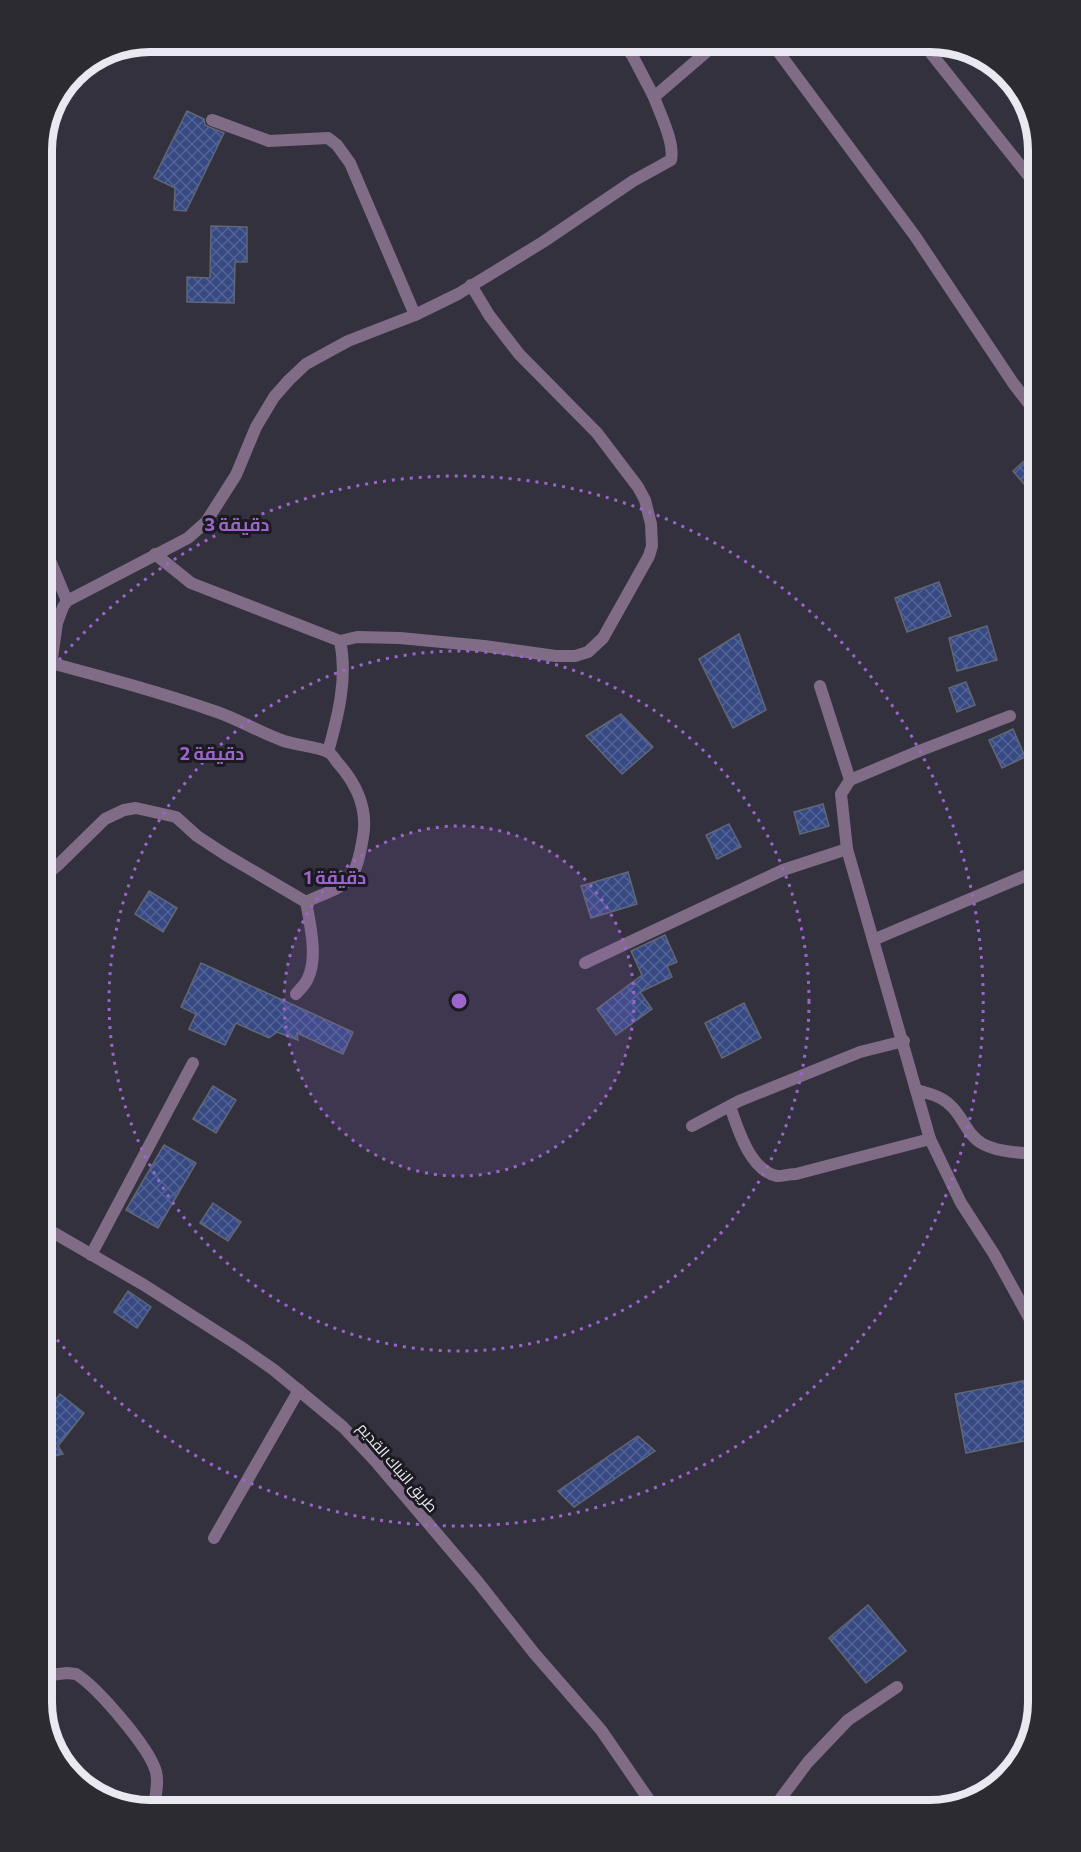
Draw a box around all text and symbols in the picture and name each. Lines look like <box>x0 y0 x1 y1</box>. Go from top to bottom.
text: 3 دقيقة <box>205 513 269 535</box>
text: 2 دقيقة <box>180 742 244 764</box>
text: 1 دقيقة <box>304 866 366 888</box>
centre of rings <box>449 991 469 1011</box>
street label: طريق النباك القديم <box>353 1419 442 1517</box>

